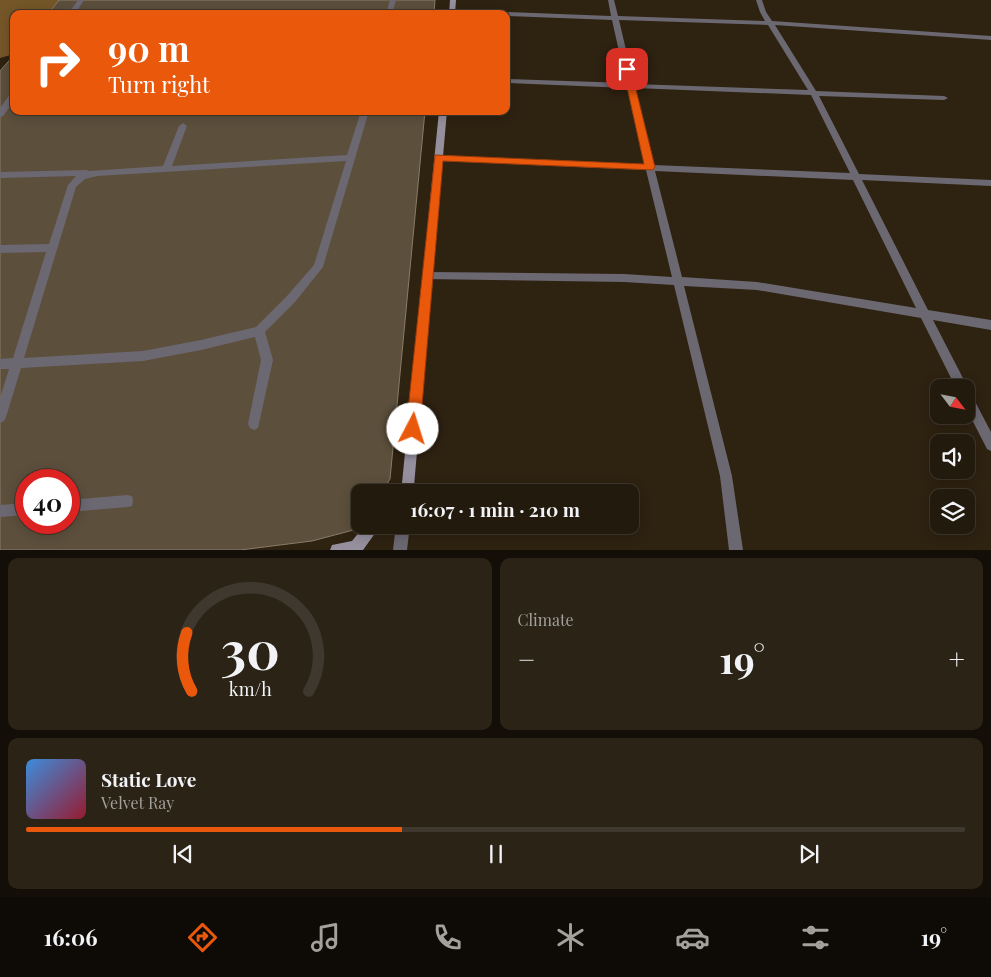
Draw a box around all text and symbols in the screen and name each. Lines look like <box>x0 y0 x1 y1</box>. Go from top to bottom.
text: 90 m <box>108 24 190 71</box>
icon: right <box>25 30 90 95</box>
pin <box>606 48 648 90</box>
icon: arrive <box>613 55 641 83</box>
text: Turn right <box>108 69 210 99</box>
north arrow <box>930 379 975 424</box>
map controls <box>930 379 975 534</box>
position arrow <box>386 402 438 454</box>
button: sound <box>930 434 975 479</box>
speed limit sign: 40 <box>15 469 80 534</box>
button: layers <box>930 489 975 534</box>
text: 16:07 · 1 min · 210 m <box>410 496 580 522</box>
text: Climate <box>518 609 574 630</box>
text: 30 <box>220 614 279 683</box>
text: 19° <box>719 633 765 684</box>
text: − <box>518 640 536 677</box>
text: + <box>949 640 965 677</box>
text: km/h <box>228 677 272 700</box>
text: Static Love <box>101 766 196 792</box>
text: Velvet Ray <box>101 792 174 813</box>
icon: previous <box>169 840 197 868</box>
icon: pause <box>482 840 510 868</box>
icon: next <box>795 840 823 868</box>
icon: directions <box>185 920 220 955</box>
icon: music <box>308 920 343 955</box>
icon: phone <box>430 920 465 955</box>
icon: climate <box>553 920 588 955</box>
icon: car <box>675 920 710 955</box>
icon: filters <box>798 920 833 955</box>
text: 16:06 <box>44 922 97 952</box>
text: 19° <box>921 922 947 952</box>

